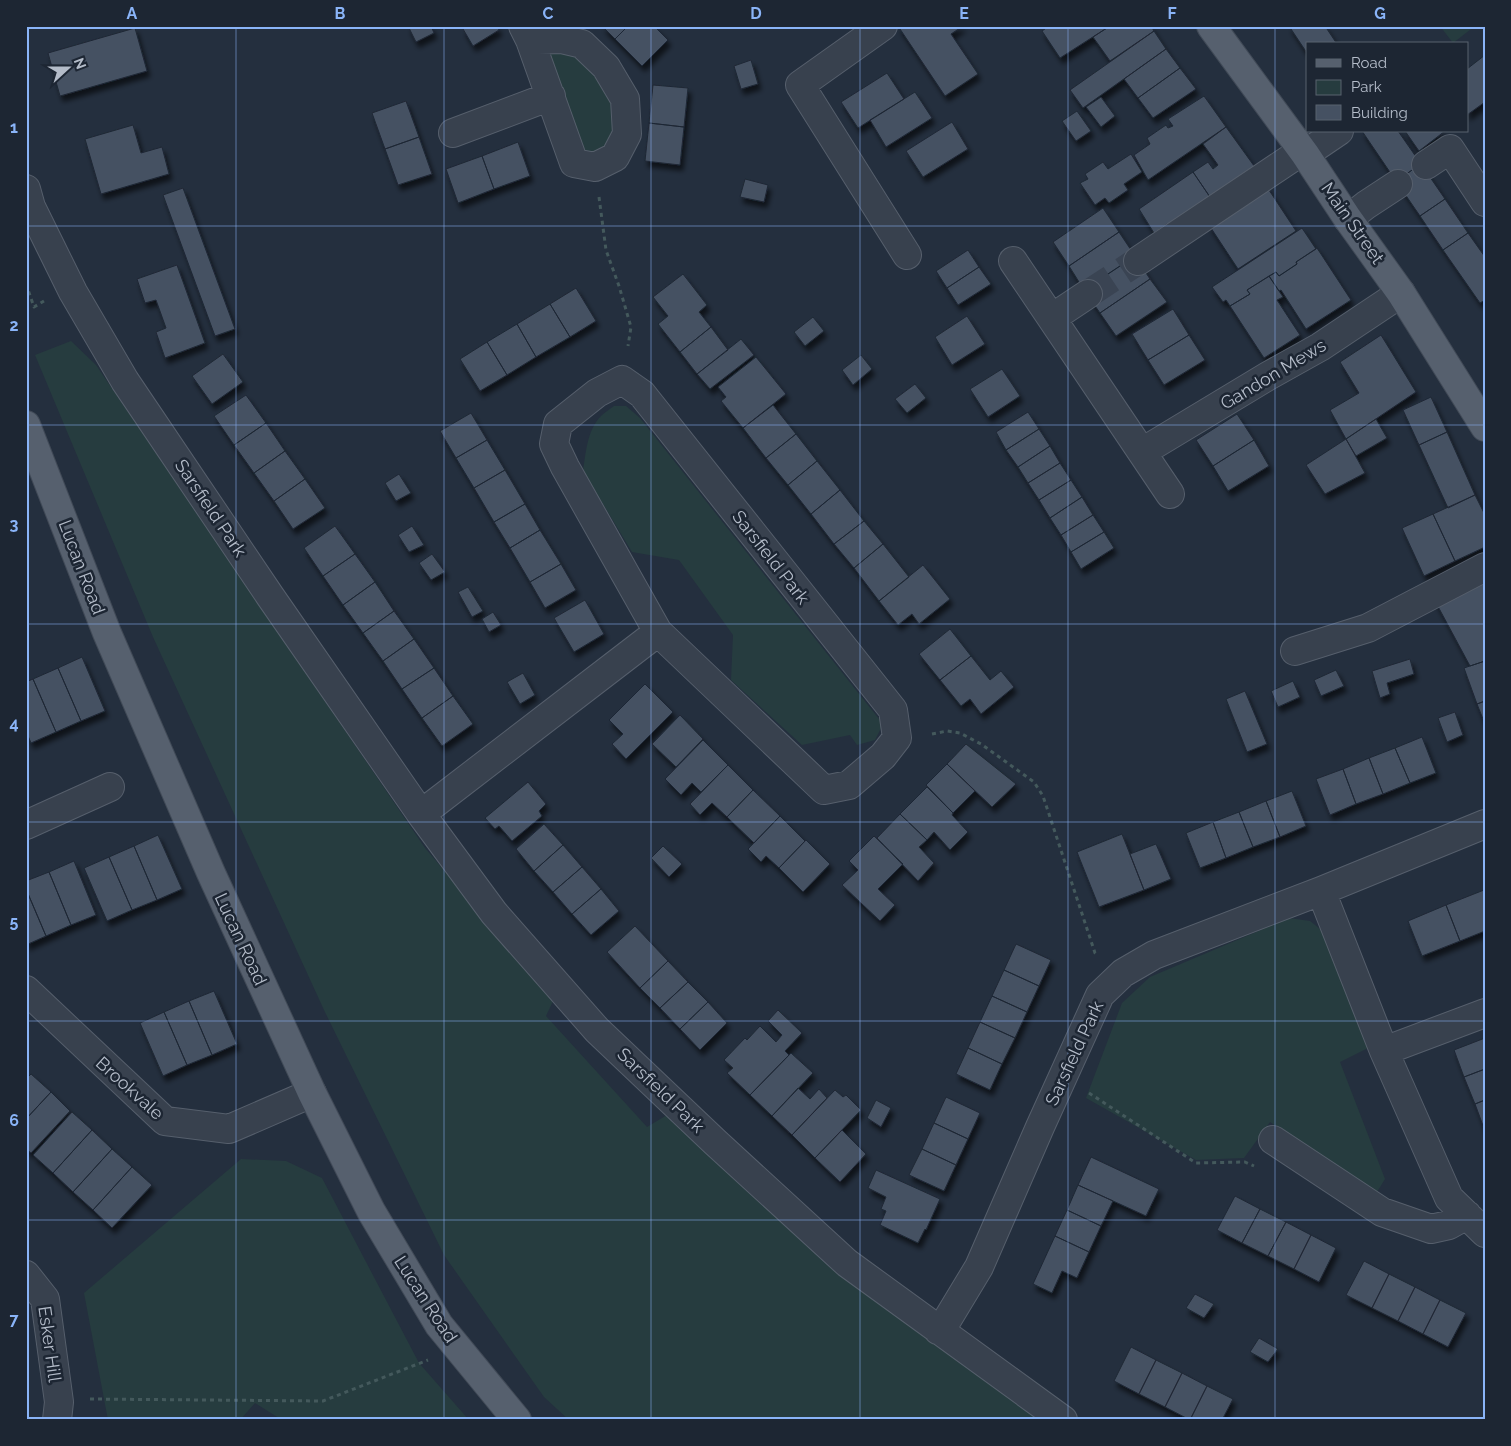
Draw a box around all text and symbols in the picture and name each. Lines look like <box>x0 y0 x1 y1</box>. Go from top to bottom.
text: A <box>127 4 138 23</box>
text: B <box>335 4 346 23</box>
text: C <box>543 4 554 23</box>
text: D <box>750 4 762 23</box>
text: E <box>959 4 969 23</box>
text: F <box>1167 4 1177 23</box>
text: G <box>1374 4 1386 23</box>
north arrow <box>42 42 92 92</box>
legend <box>1306 42 1468 132</box>
text: Road <box>1351 54 1387 72</box>
text: N <box>71 55 90 71</box>
text: Park <box>1351 78 1382 96</box>
text: Building <box>1351 104 1408 122</box>
text: 1 <box>10 118 18 137</box>
street label: Main Street <box>1317 178 1389 268</box>
text: 2 <box>9 316 19 335</box>
street label: Gandon Mews <box>1216 334 1330 414</box>
street label: Sarsfield Park <box>171 455 252 561</box>
street label: Sarsfield Park <box>728 506 814 608</box>
text: 3 <box>10 515 19 534</box>
street label: Lucan Road <box>54 517 110 617</box>
text: 4 <box>9 714 19 733</box>
street label: Lucan Road <box>211 890 271 988</box>
text: 5 <box>10 912 19 931</box>
street label: Sarsfield Park <box>1041 997 1108 1109</box>
street label: Sarsfield Park <box>613 1043 709 1137</box>
street label: Brookvale <box>92 1052 168 1124</box>
text: 6 <box>9 1111 19 1130</box>
street label: Lucan Road <box>390 1252 462 1346</box>
street label: Esker Hill <box>34 1305 66 1384</box>
text: 7 <box>10 1310 19 1329</box>

